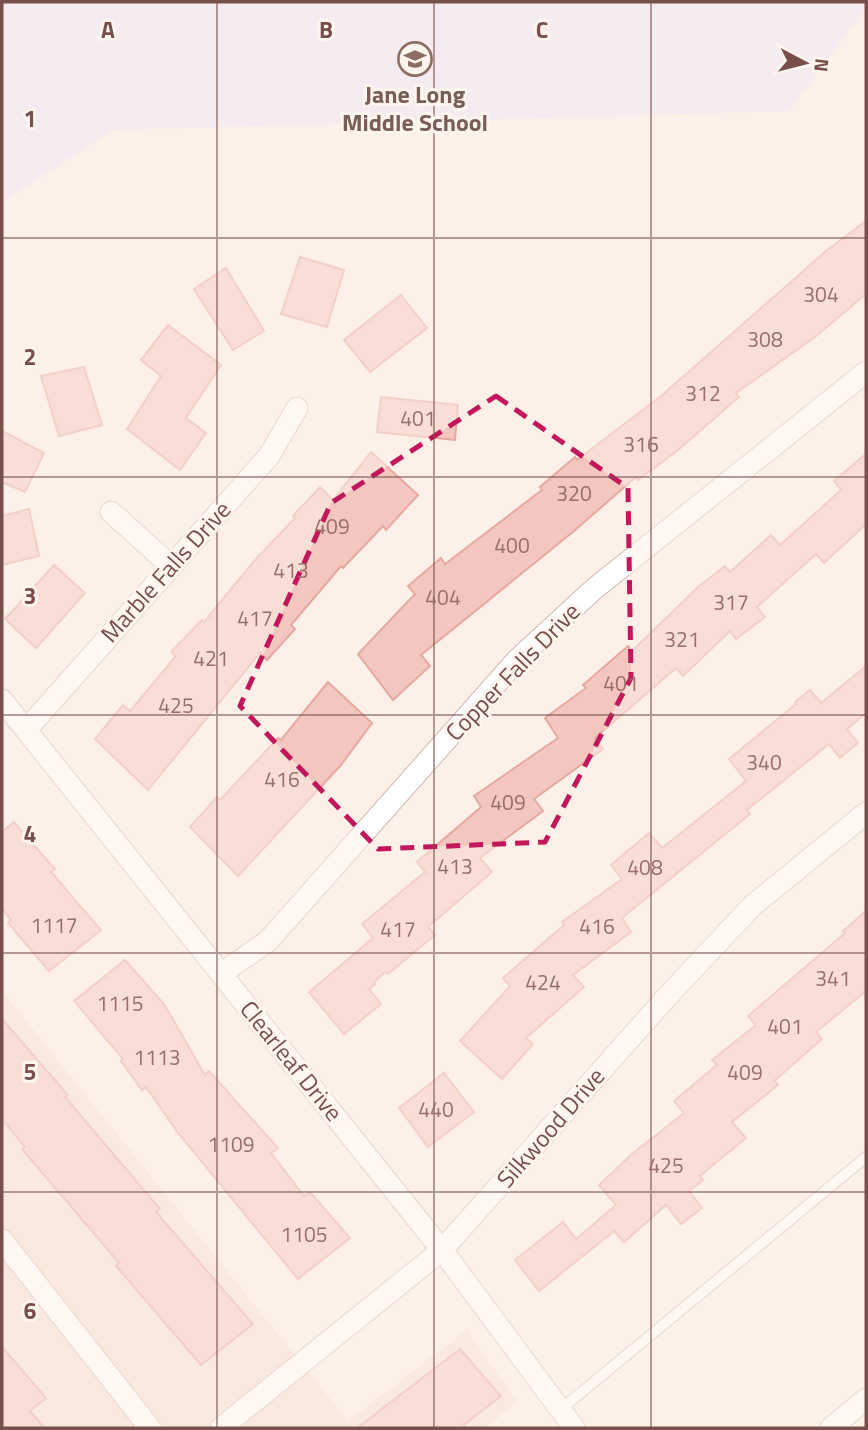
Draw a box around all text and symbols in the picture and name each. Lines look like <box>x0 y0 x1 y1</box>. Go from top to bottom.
text: A <box>101 12 115 47</box>
text: B <box>319 12 333 47</box>
text: C <box>536 12 548 47</box>
north arrow <box>770 28 840 98</box>
school or university icon: Jane Long Middle School <box>396 40 434 78</box>
text: N <box>807 57 838 73</box>
place label: Jane Long Middle School <box>342 76 488 140</box>
text: 1 <box>24 101 36 136</box>
house number: 304 <box>803 278 839 310</box>
house number: 308 <box>747 323 783 355</box>
text: 2 <box>24 339 36 374</box>
house number: 312 <box>685 377 721 409</box>
house number: 401 <box>400 402 436 434</box>
house number: 316 <box>623 428 659 460</box>
house number: 320 <box>556 477 592 509</box>
street label: Marble Falls Drive <box>92 492 239 650</box>
house number: 409 <box>314 510 350 542</box>
house number: 400 <box>494 529 530 561</box>
house number: 413 <box>273 554 309 586</box>
text: 3 <box>24 578 36 613</box>
house number: 404 <box>425 581 461 613</box>
house number: 317 <box>713 586 749 618</box>
street label: Copper Falls Drive <box>437 594 588 749</box>
house number: 417 <box>237 602 273 634</box>
house number: 321 <box>664 623 700 655</box>
house number: 421 <box>193 642 229 674</box>
house number: 401 <box>603 667 639 699</box>
house number: 425 <box>158 689 194 721</box>
house number: 340 <box>746 746 782 778</box>
house number: 416 <box>264 763 300 795</box>
house number: 409 <box>490 786 526 818</box>
text: 4 <box>24 816 36 851</box>
house number: 413 <box>437 850 473 882</box>
house number: 408 <box>627 851 663 883</box>
house number: 1117 <box>30 909 78 941</box>
house number: 416 <box>579 910 615 942</box>
house number: 417 <box>380 913 416 945</box>
house number: 341 <box>815 962 851 994</box>
house number: 424 <box>525 966 561 998</box>
house number: 1115 <box>96 987 144 1019</box>
street label: Clearleaf Drive <box>232 992 352 1129</box>
house number: 401 <box>767 1010 803 1042</box>
house number: 1113 <box>133 1041 181 1073</box>
text: 5 <box>24 1054 36 1089</box>
house number: 409 <box>727 1056 763 1088</box>
street label: Silkwood Drive <box>488 1059 613 1195</box>
house number: 440 <box>418 1093 454 1125</box>
house number: 1109 <box>207 1128 255 1160</box>
house number: 425 <box>648 1149 684 1181</box>
house number: 1105 <box>280 1218 328 1250</box>
text: 6 <box>24 1293 37 1328</box>

